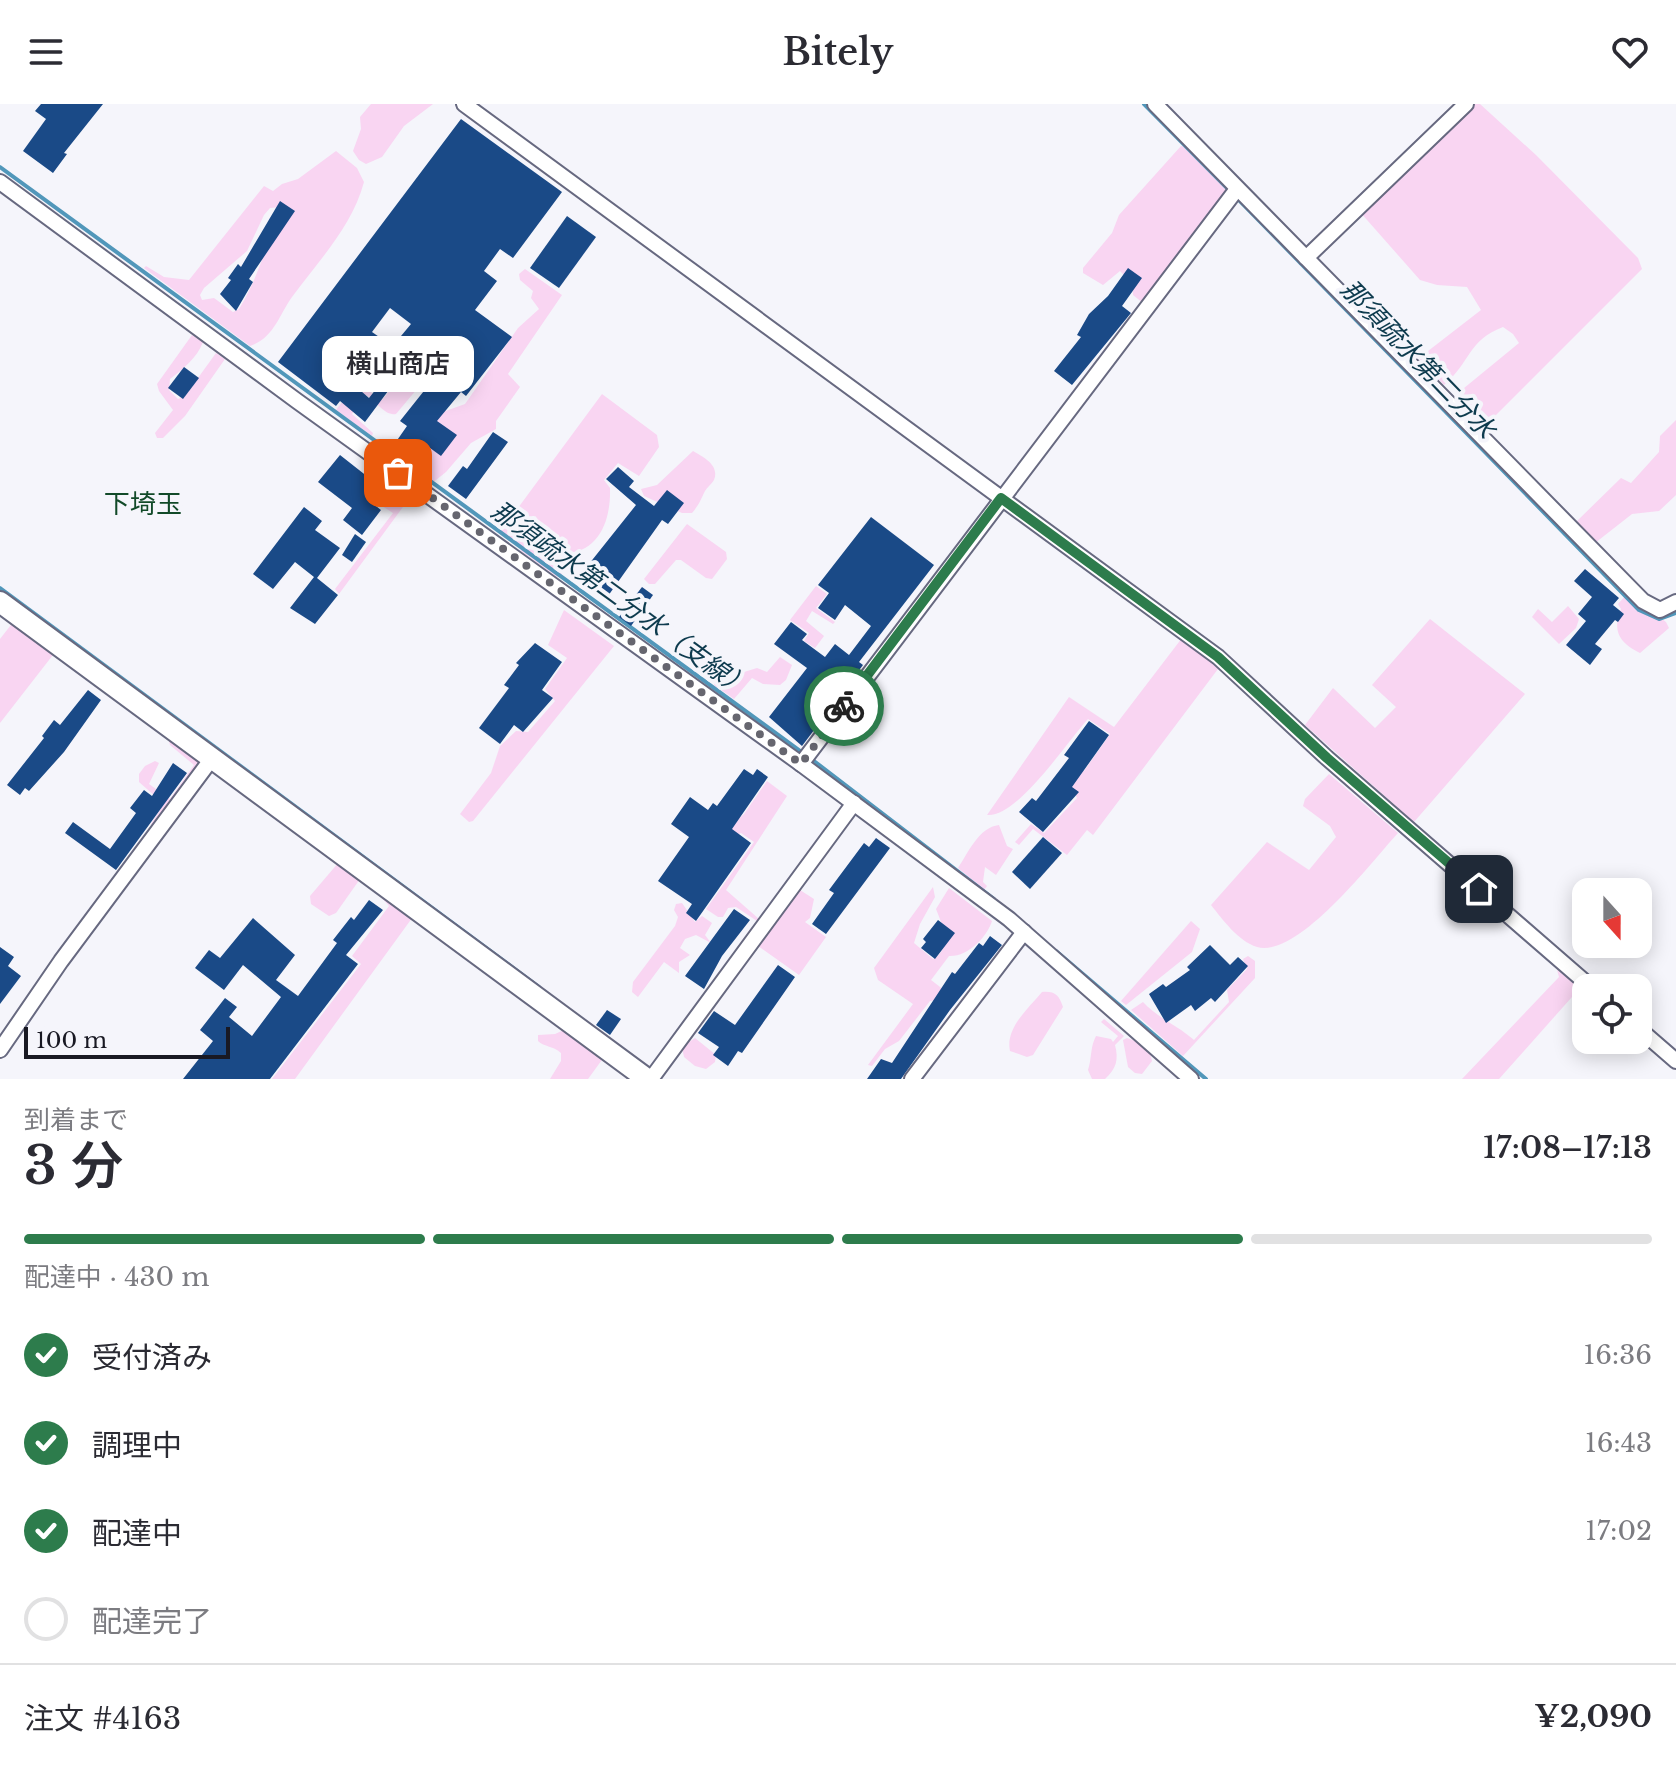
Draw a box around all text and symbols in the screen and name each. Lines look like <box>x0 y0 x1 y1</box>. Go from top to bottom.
icon: menu <box>24 30 68 74</box>
text: Bitely <box>783 30 893 75</box>
icon: heart <box>1608 30 1652 74</box>
water label: 那須疏水第二分水 <box>1334 273 1504 447</box>
callout: 横山商店 <box>322 337 474 393</box>
text: 横山商店 <box>346 348 450 380</box>
pin <box>364 439 432 507</box>
icon: bag <box>376 451 420 495</box>
district label: 下埼玉 <box>104 488 182 520</box>
water label: 那須疏水第二分水（支線） <box>485 494 757 704</box>
courier <box>804 666 884 746</box>
icon: bike <box>822 684 866 728</box>
pin <box>1445 855 1513 923</box>
icon: home <box>1457 867 1501 911</box>
north arrow <box>1572 878 1652 958</box>
map controls <box>1572 878 1652 1054</box>
button: locate <box>1572 974 1652 1054</box>
scale bar <box>24 1023 230 1059</box>
text: 100 m <box>36 1027 107 1054</box>
text: 到着まで <box>24 1104 128 1136</box>
text: 17:08–17:13 <box>1483 1129 1652 1166</box>
text: 3 分 <box>24 1134 123 1198</box>
text: 配達中 · 430 m <box>24 1261 209 1293</box>
icon: check <box>24 1333 68 1377</box>
text: 受付済み <box>92 1339 212 1376</box>
text: 16:36 <box>1584 1339 1652 1371</box>
icon: check <box>24 1421 68 1465</box>
text: 調理中 <box>92 1427 182 1464</box>
text: 16:43 <box>1585 1427 1652 1459</box>
icon: check <box>24 1509 68 1553</box>
text: 配達中 <box>92 1515 182 1552</box>
text: 17:02 <box>1585 1515 1652 1547</box>
text: 配達完了 <box>92 1603 212 1640</box>
text: ¥2,090 <box>1534 1698 1652 1735</box>
text: 注文 #4163 <box>24 1700 181 1737</box>

